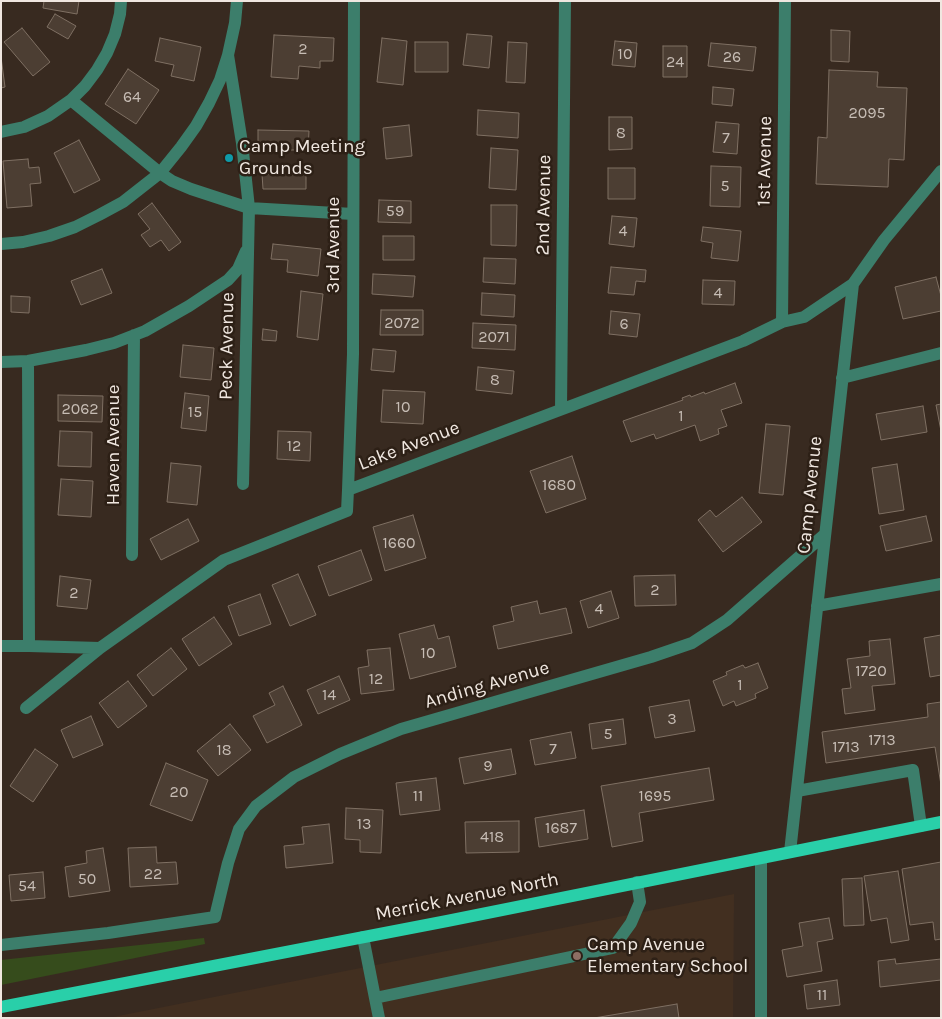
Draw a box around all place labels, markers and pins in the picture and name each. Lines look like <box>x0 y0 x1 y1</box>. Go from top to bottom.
place label: Camp Meeting Grounds <box>239 136 365 180</box>
marker: Camp Meeting Grounds <box>223 152 235 164</box>
place label: Camp Avenue Elementary School <box>587 934 748 978</box>
marker: Camp Avenue Elementary School <box>571 950 583 962</box>

